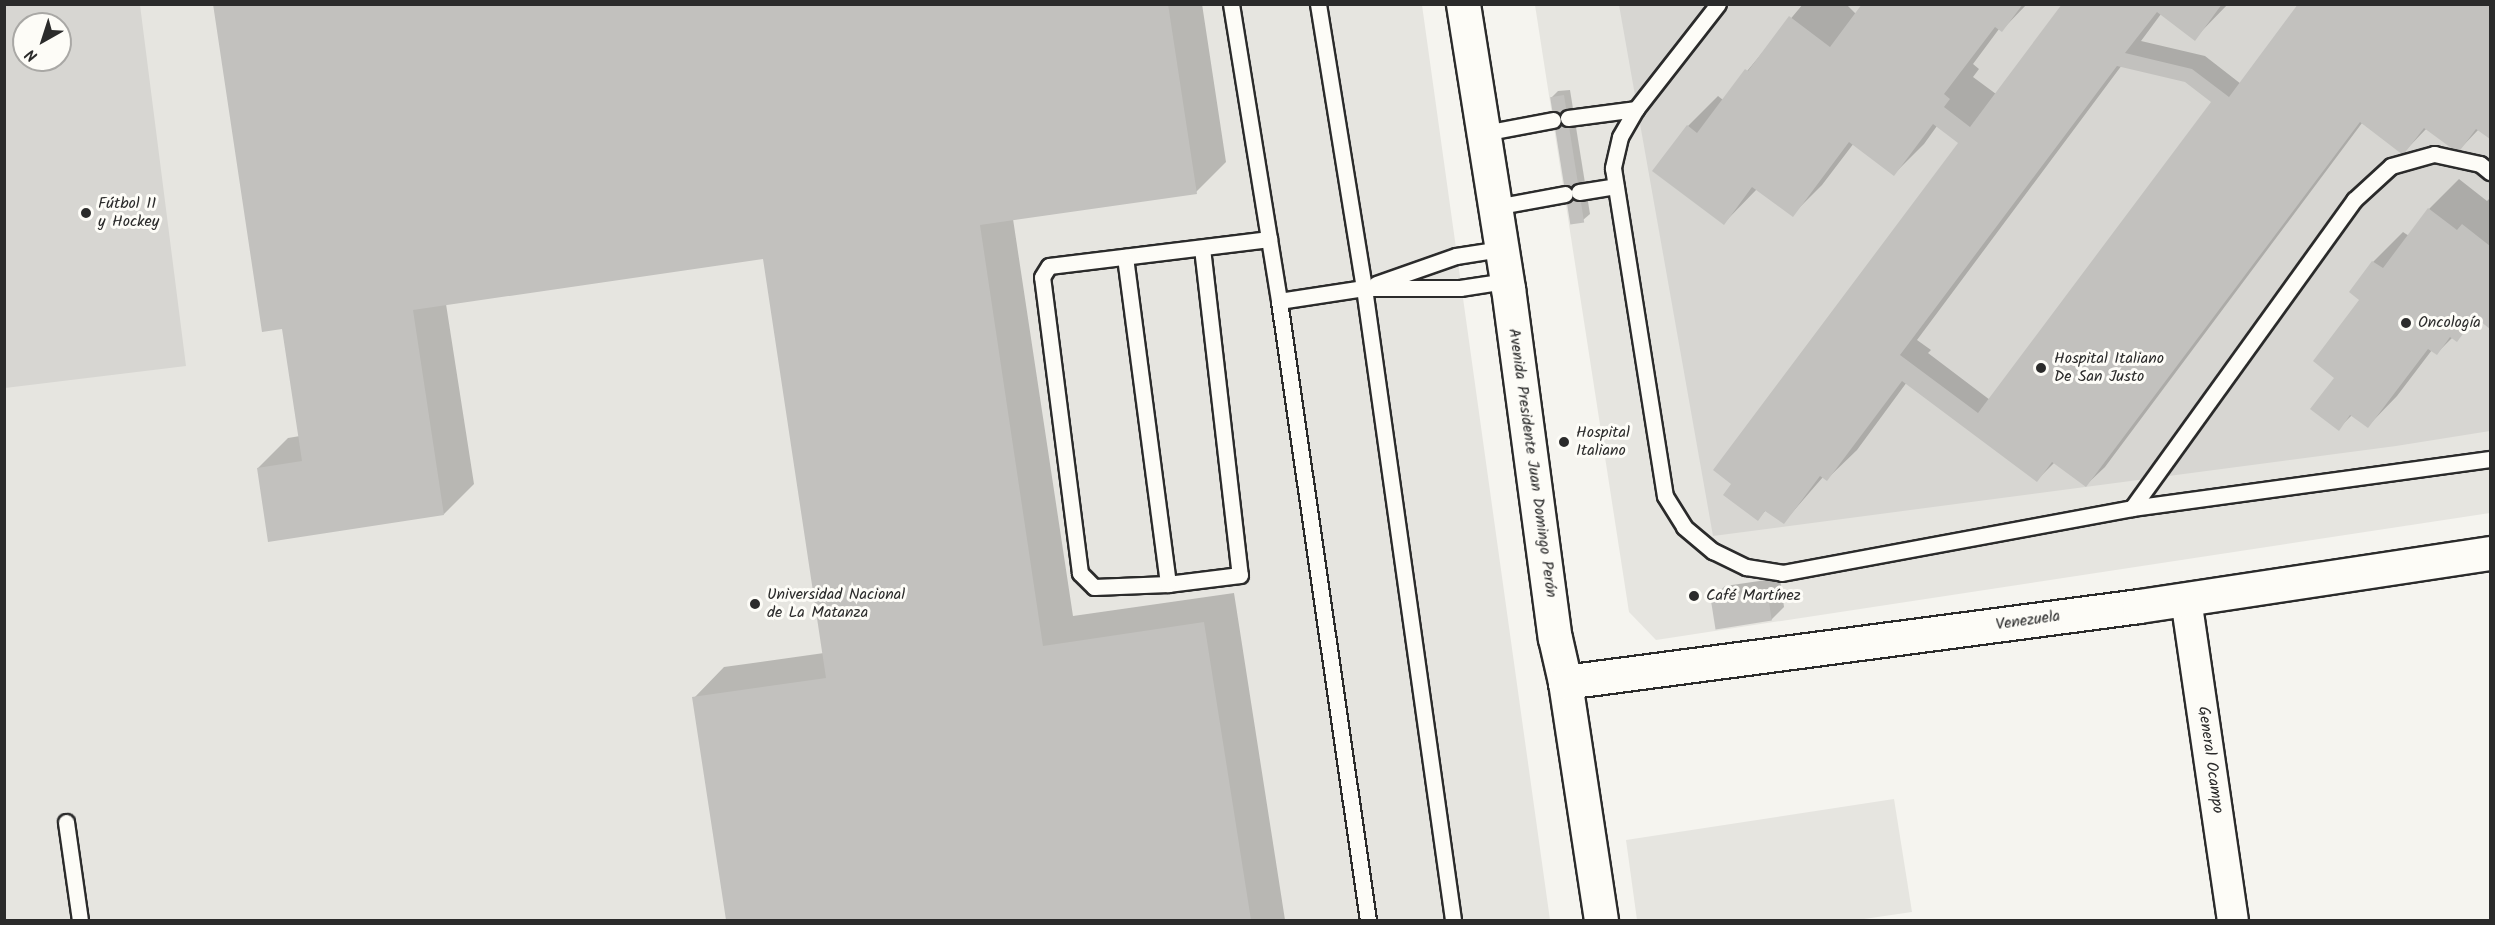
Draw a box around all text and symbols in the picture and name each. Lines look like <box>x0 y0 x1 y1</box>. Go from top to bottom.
north arrow <box>12 12 72 72</box>
text: N <box>20 42 43 68</box>
place label: Fútbol 11 y Hockey <box>98 194 159 232</box>
marker: Fútbol 11 y Hockey <box>79 206 93 220</box>
place label: Oncología <box>2418 313 2481 333</box>
marker: Oncología <box>2399 316 2413 330</box>
street label: Avenida Presidente Juan Domingo Perón <box>1504 327 1560 599</box>
place label: Hospital Italiano De San Justo <box>2054 349 2164 387</box>
marker: Hospital Italiano De San Justo <box>2032 359 2050 377</box>
place label: Hospital Italiano <box>1576 423 1630 461</box>
marker: Hospital Italiano <box>1557 435 1571 449</box>
place label: Universidad Nacional de La Matanza <box>767 585 905 623</box>
place label: Café Martínez <box>1706 586 1801 606</box>
marker: Café Martínez <box>1687 589 1701 603</box>
marker: Universidad Nacional de La Matanza <box>748 597 762 611</box>
street label: Venezuela <box>1995 607 2061 635</box>
street label: General Ocampo <box>2193 705 2227 815</box>

